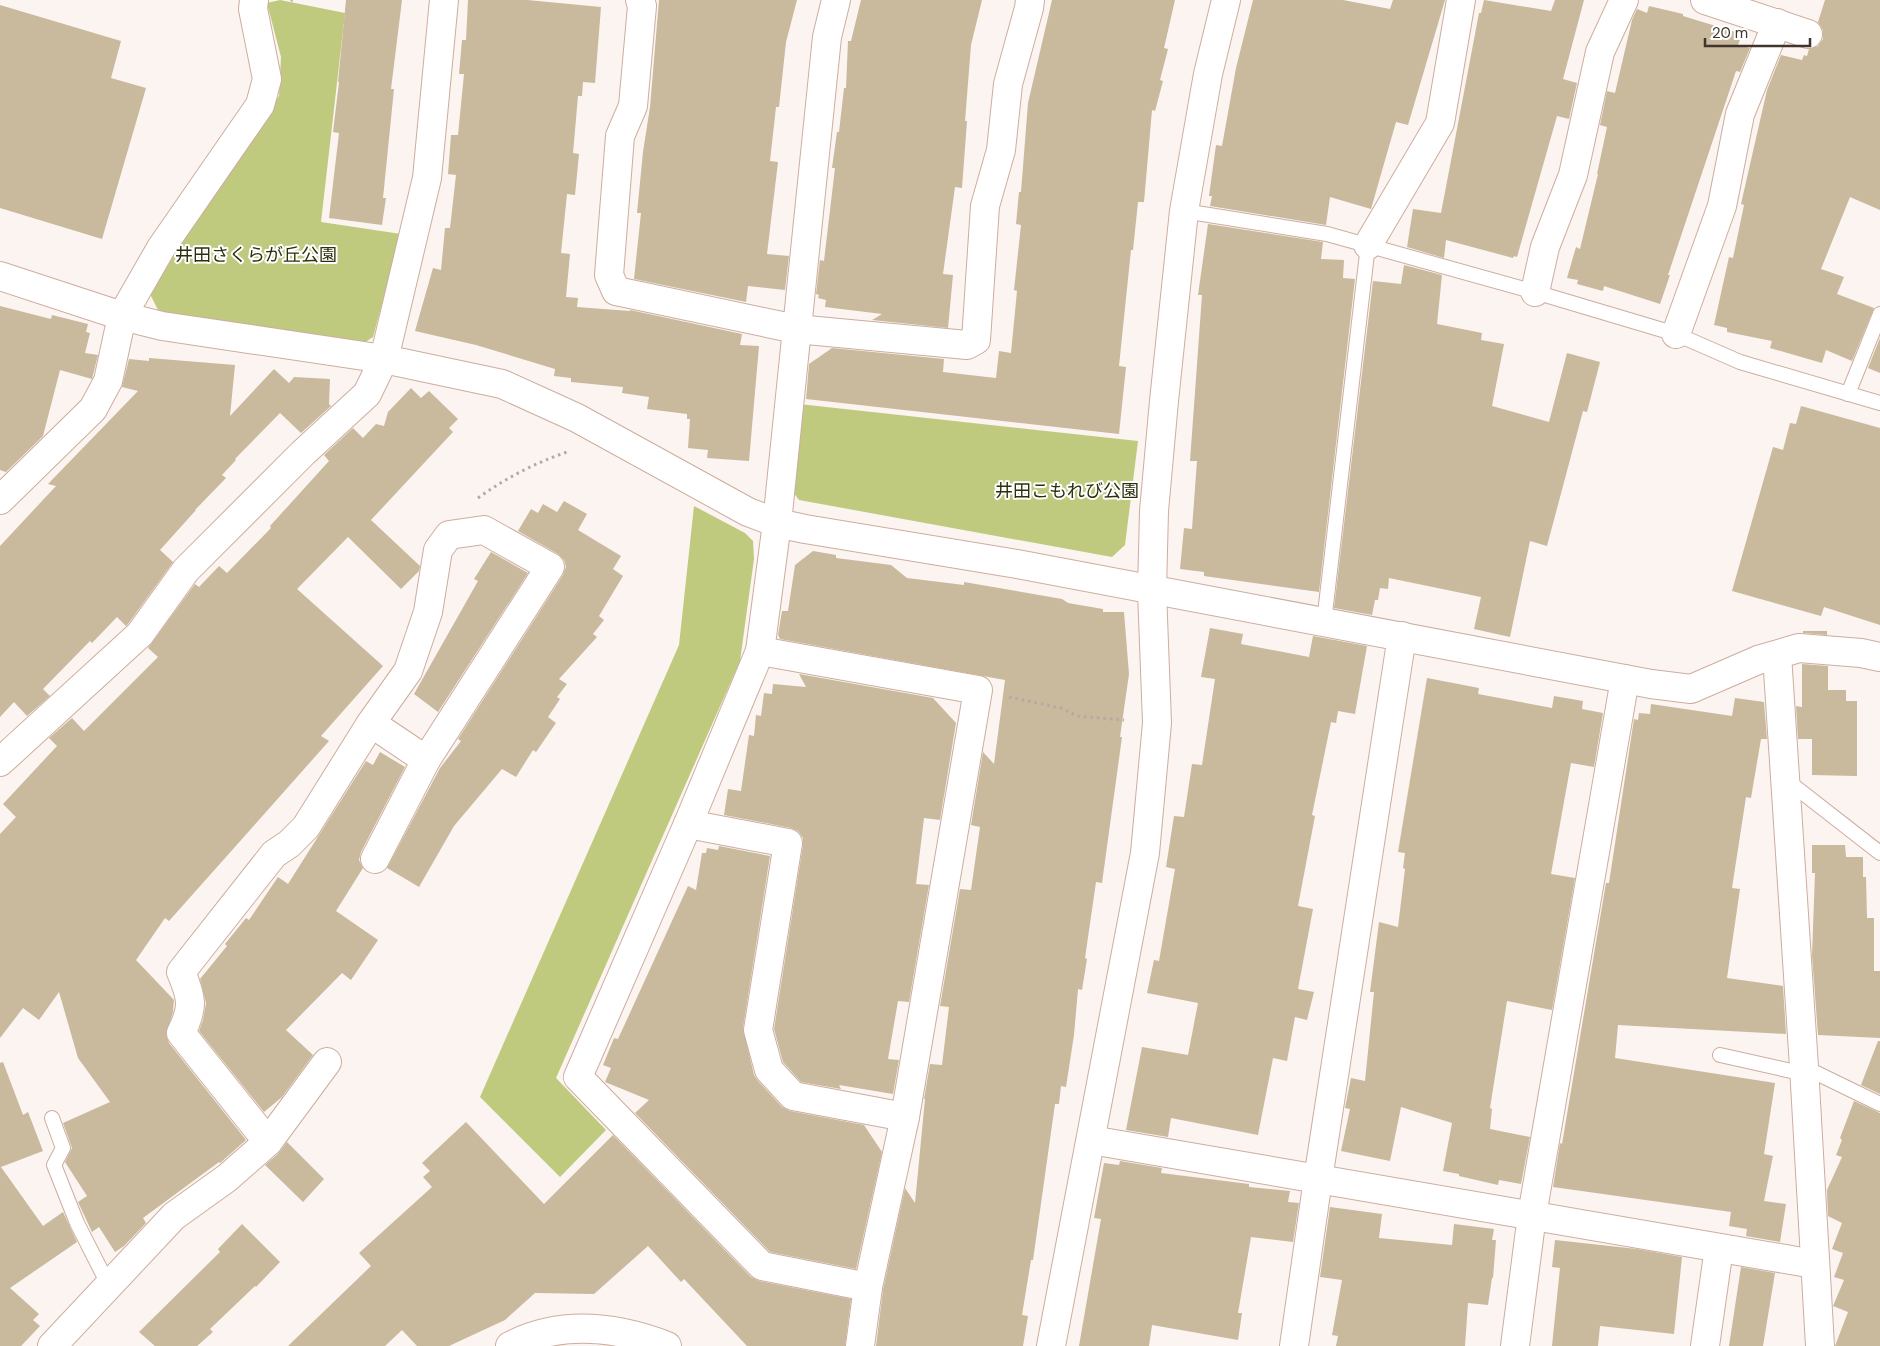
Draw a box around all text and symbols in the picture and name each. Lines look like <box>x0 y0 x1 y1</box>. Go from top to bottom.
scale bar <box>1705 15 1810 47</box>
text: 20 m <box>1712 23 1748 43</box>
park label: 井田さくらが丘公園 <box>175 243 337 267</box>
park label: 井田こもれび公園 <box>995 479 1139 503</box>

